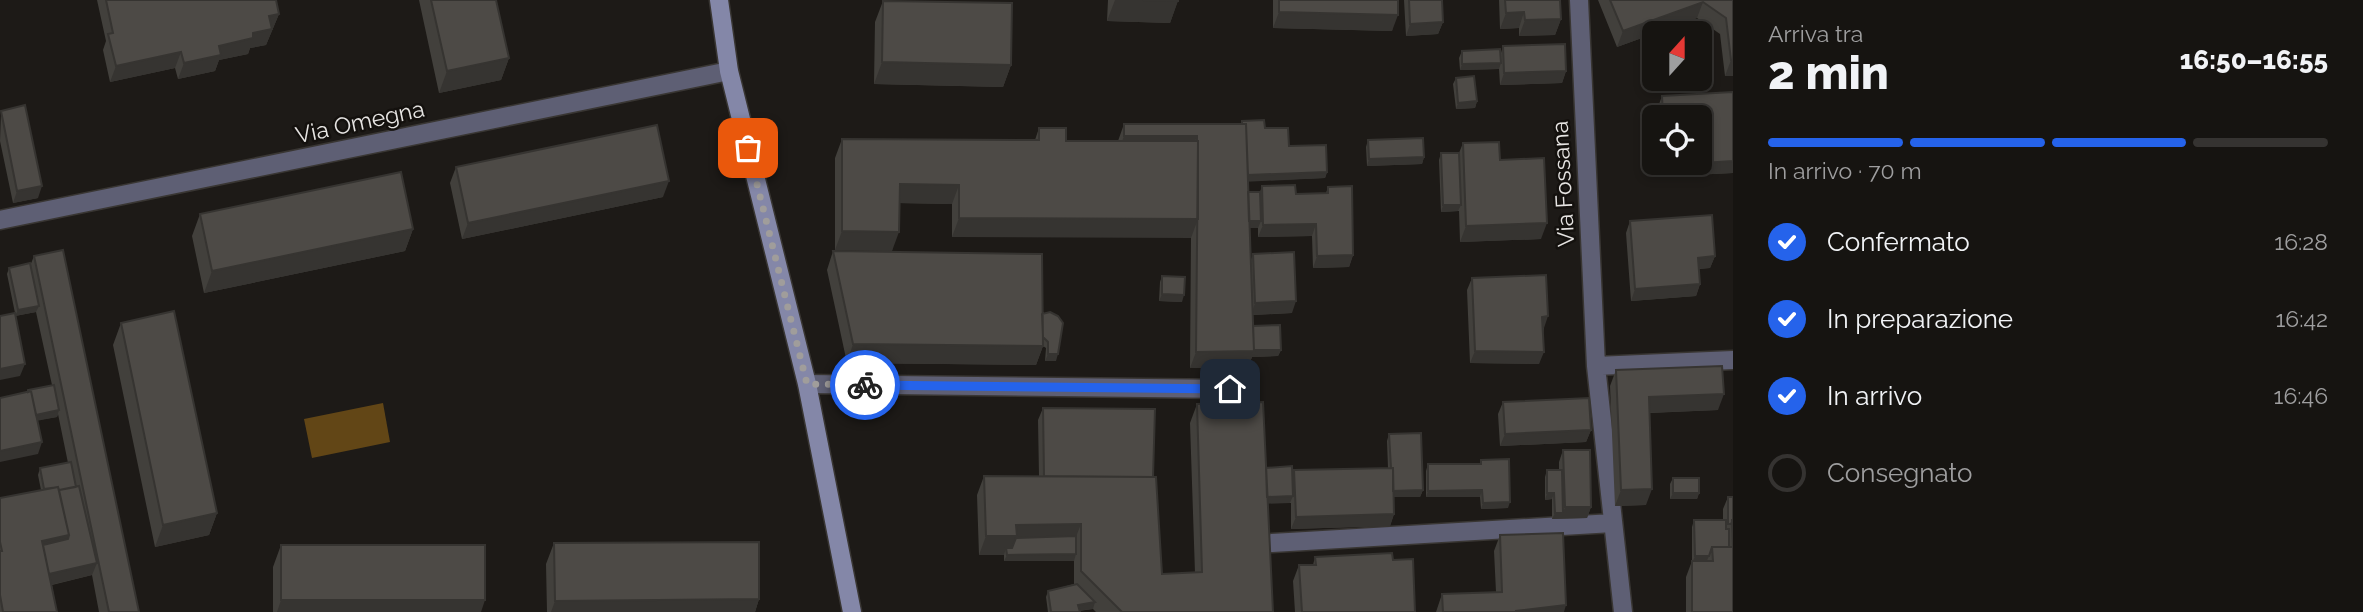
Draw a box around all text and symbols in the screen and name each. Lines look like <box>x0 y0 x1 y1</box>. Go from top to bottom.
text: Arriva tra <box>1768 20 1863 47</box>
north arrow <box>1642 21 1712 91</box>
map controls <box>1642 21 1712 175</box>
text: 16:50–16:55 <box>2180 45 2328 75</box>
text: 2 min <box>1768 46 1889 100</box>
street label: Via Omegna <box>293 95 427 148</box>
button: locate <box>1642 105 1712 175</box>
pin <box>718 118 778 178</box>
street label: Via Fossana <box>1546 120 1579 248</box>
icon: bag <box>729 129 767 167</box>
text: In arrivo · 70 m <box>1768 157 1922 184</box>
icon: check <box>1768 223 1806 261</box>
text: Confermato <box>1827 227 1970 257</box>
text: 16:28 <box>2274 228 2328 255</box>
icon: check <box>1768 300 1806 338</box>
text: In preparazione <box>1827 304 2013 334</box>
text: 16:42 <box>2275 305 2328 332</box>
courier <box>830 350 900 420</box>
pin <box>1200 359 1260 419</box>
icon: bike <box>846 366 884 404</box>
icon: home <box>1211 370 1249 408</box>
icon: check <box>1768 377 1806 415</box>
text: In arrivo <box>1827 381 1922 411</box>
text: 16:46 <box>2274 382 2328 409</box>
text: Consegnato <box>1827 458 1973 488</box>

